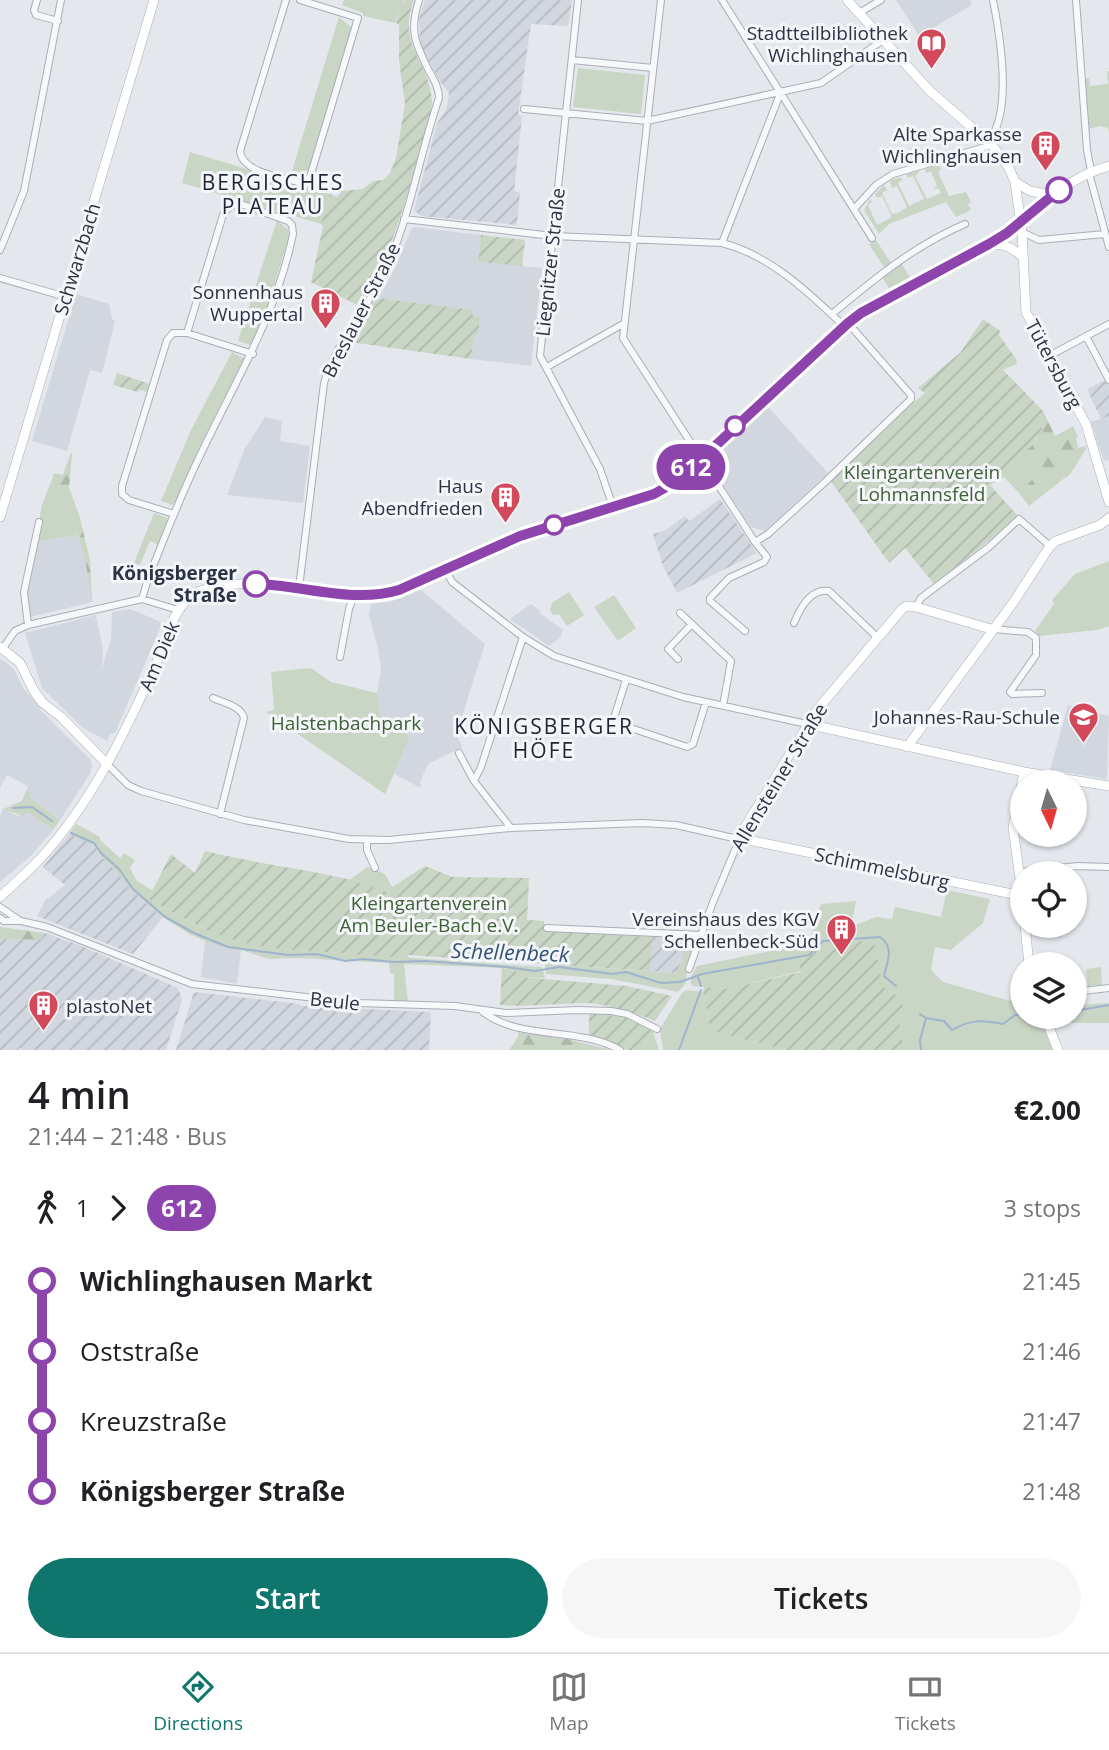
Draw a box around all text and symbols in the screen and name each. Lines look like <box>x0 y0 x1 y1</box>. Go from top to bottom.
place label: Stadtteilbibliothek Wichlinghausen <box>747 20 908 68</box>
library icon: Stadtteilbibliothek Wichlinghausen <box>914 27 948 71</box>
place label: Alte Sparkasse Wichlinghausen <box>882 121 1022 169</box>
building icon: Alte Sparkasse Wichlinghausen <box>1028 128 1062 172</box>
district label: BERGISCHES PLATEAU <box>202 168 344 220</box>
unlabelled marker <box>1046 177 1072 203</box>
street label: Liegnitzer Straße <box>529 186 571 338</box>
street label: Schwarzbach <box>48 200 106 318</box>
street label: Breslauer Straße <box>316 238 406 382</box>
place label: Sonnenhaus Wuppertal <box>193 279 303 327</box>
building icon: Sonnenhaus Wuppertal <box>309 286 343 330</box>
street label: Tütersburg <box>1020 315 1088 413</box>
unlabelled marker <box>725 416 745 436</box>
line badge: 612 <box>651 444 731 490</box>
text: 612 <box>670 450 712 483</box>
park label: Kleingartenverein Lohmannsfeld <box>844 459 1000 507</box>
place label: Haus Abendfrieden <box>362 473 483 521</box>
building icon: Haus Abendfrieden <box>489 480 523 524</box>
unlabelled marker <box>544 515 564 535</box>
place label: Königsberger Straße <box>112 560 237 608</box>
marker: Königsberger Straße <box>243 571 269 597</box>
street label: Am Diek <box>133 617 185 695</box>
street label: Allensteiner Straße <box>725 698 833 856</box>
school or university icon: Johannes-Rau-Schule <box>1066 700 1100 744</box>
place label: Johannes-Rau-Schule <box>872 704 1060 730</box>
park label: Halstenbachpark <box>271 710 421 736</box>
district label: KÖNIGSBERGER HÖFE <box>454 712 634 764</box>
north arrow <box>1010 770 1087 847</box>
map controls <box>1010 770 1087 1029</box>
street label: Schimmelsburg <box>812 841 952 895</box>
button: locate <box>1010 861 1087 938</box>
park label: Kleingartenverein Am Beuler-Bach e.V. <box>340 890 518 938</box>
place label: Vereinshaus des KGV Schellenbeck-Süd <box>632 906 820 954</box>
building icon: Vereinshaus des KGV Schellenbeck-Süd <box>825 913 859 957</box>
water label: Schellenbeck <box>450 936 570 968</box>
button: layers <box>1010 952 1087 1029</box>
street label: Beule <box>309 985 361 1017</box>
building icon: plastoNet <box>26 989 60 1033</box>
place label: plastoNet <box>66 993 152 1019</box>
text: 4 min <box>28 1068 131 1120</box>
text: €2.00 <box>1014 1092 1081 1128</box>
text: 21:44 – 21:48 · Bus <box>28 1120 227 1152</box>
icon: walk <box>28 1189 66 1227</box>
icon: forward <box>99 1189 137 1227</box>
text: 612 <box>161 1191 202 1224</box>
text: 1 <box>76 1192 89 1224</box>
text: 3 stops <box>1004 1192 1081 1224</box>
text: Wichlinghausen Markt <box>80 1263 373 1299</box>
text: 21:45 <box>1022 1265 1081 1297</box>
text: Oststraße <box>80 1333 199 1369</box>
text: 21:46 <box>1022 1335 1081 1367</box>
text: Kreuzstraße <box>80 1403 227 1439</box>
text: 21:47 <box>1022 1405 1081 1437</box>
text: Königsberger Straße <box>80 1473 345 1509</box>
text: 21:48 <box>1022 1475 1081 1507</box>
button: Start <box>28 1558 548 1638</box>
button: Tickets <box>562 1558 1081 1638</box>
tab: Directions <box>153 1668 243 1736</box>
tab: Map <box>549 1668 589 1736</box>
tab: Tickets <box>895 1668 956 1736</box>

